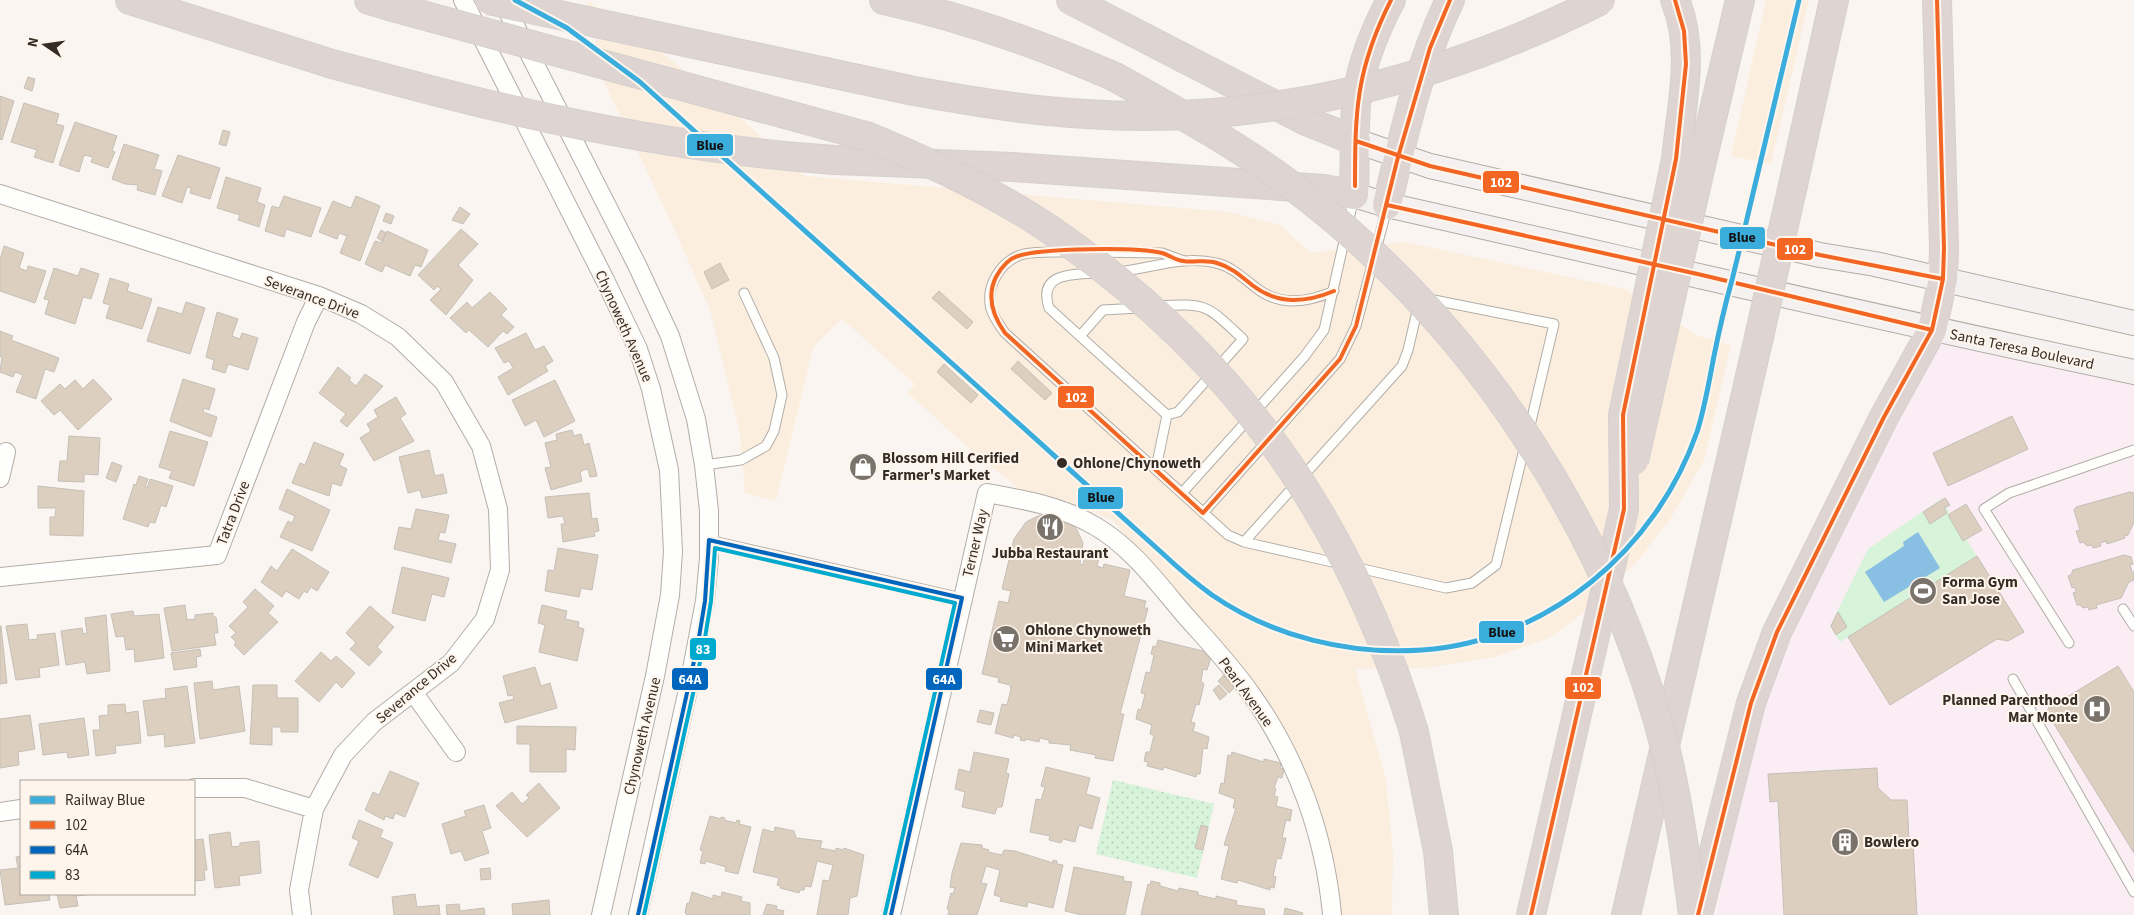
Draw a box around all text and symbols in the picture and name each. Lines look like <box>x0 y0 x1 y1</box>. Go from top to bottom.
north arrow <box>20 20 70 70</box>
text: N <box>23 36 44 49</box>
line badge: Blue <box>686 133 734 157</box>
text: Blue <box>696 136 724 156</box>
line badge: 102 <box>1482 170 1520 194</box>
text: 102 <box>1490 173 1512 193</box>
line badge: Blue <box>1719 226 1766 250</box>
text: Blue <box>1728 228 1756 248</box>
line badge: 102 <box>1776 237 1814 261</box>
text: 102 <box>1784 240 1806 260</box>
street label: Chynoweth Avenue <box>589 267 658 386</box>
street label: Severance Drive <box>261 270 362 324</box>
street label: Santa Teresa Boulevard <box>1948 324 2096 375</box>
line badge: 102 <box>1057 385 1095 409</box>
text: 102 <box>1065 388 1087 408</box>
place label: Blossom Hill Cerified Farmer's Market <box>882 448 1019 486</box>
shop icon: Blossom Hill Cerified Farmer's Market <box>848 452 878 482</box>
place label: Ohlone/Chynoweth <box>1073 453 1201 474</box>
marker: Ohlone/Chynoweth <box>1055 456 1069 470</box>
street label: Tatra Drive <box>212 478 255 548</box>
line badge: Blue <box>1077 486 1124 510</box>
text: Blue <box>1087 488 1115 508</box>
street label: Terner Way <box>957 507 994 579</box>
restaurant icon: Jubba Restaurant <box>1035 512 1065 542</box>
place label: Jubba Restaurant <box>992 543 1109 564</box>
place label: Forma Gym San Jose <box>1942 572 2018 610</box>
sports icon: Forma Gym San Jose <box>1908 576 1938 606</box>
place label: Ohlone Chynoweth Mini Market <box>1025 620 1151 658</box>
line badge: Blue <box>1478 620 1525 644</box>
text: Blue <box>1488 623 1516 643</box>
supermarket icon: Ohlone Chynoweth Mini Market <box>991 624 1021 654</box>
line badge: 83 <box>689 637 717 661</box>
text: 83 <box>696 640 710 660</box>
street label: Severance Drive <box>371 648 461 729</box>
street label: Pearl Avenue <box>1213 653 1278 731</box>
line badge: 64A <box>671 667 709 691</box>
line badge: 64A <box>925 667 963 691</box>
text: 64A <box>679 670 702 690</box>
text: 64A <box>933 670 956 690</box>
street label: Chynoweth Avenue <box>619 675 666 797</box>
line badge: 102 <box>1564 676 1602 700</box>
text: 102 <box>1572 678 1594 698</box>
place label: Planned Parenthood Mar Monte <box>1942 690 2078 728</box>
hospital icon: Planned Parenthood Mar Monte <box>2082 694 2112 724</box>
legend <box>20 780 195 895</box>
text: Railway Blue <box>65 790 145 811</box>
text: 102 <box>65 815 87 836</box>
building icon: Bowlero <box>1830 827 1860 857</box>
place label: Bowlero <box>1864 832 1919 853</box>
text: 64A <box>65 840 89 861</box>
text: 83 <box>65 865 80 886</box>

